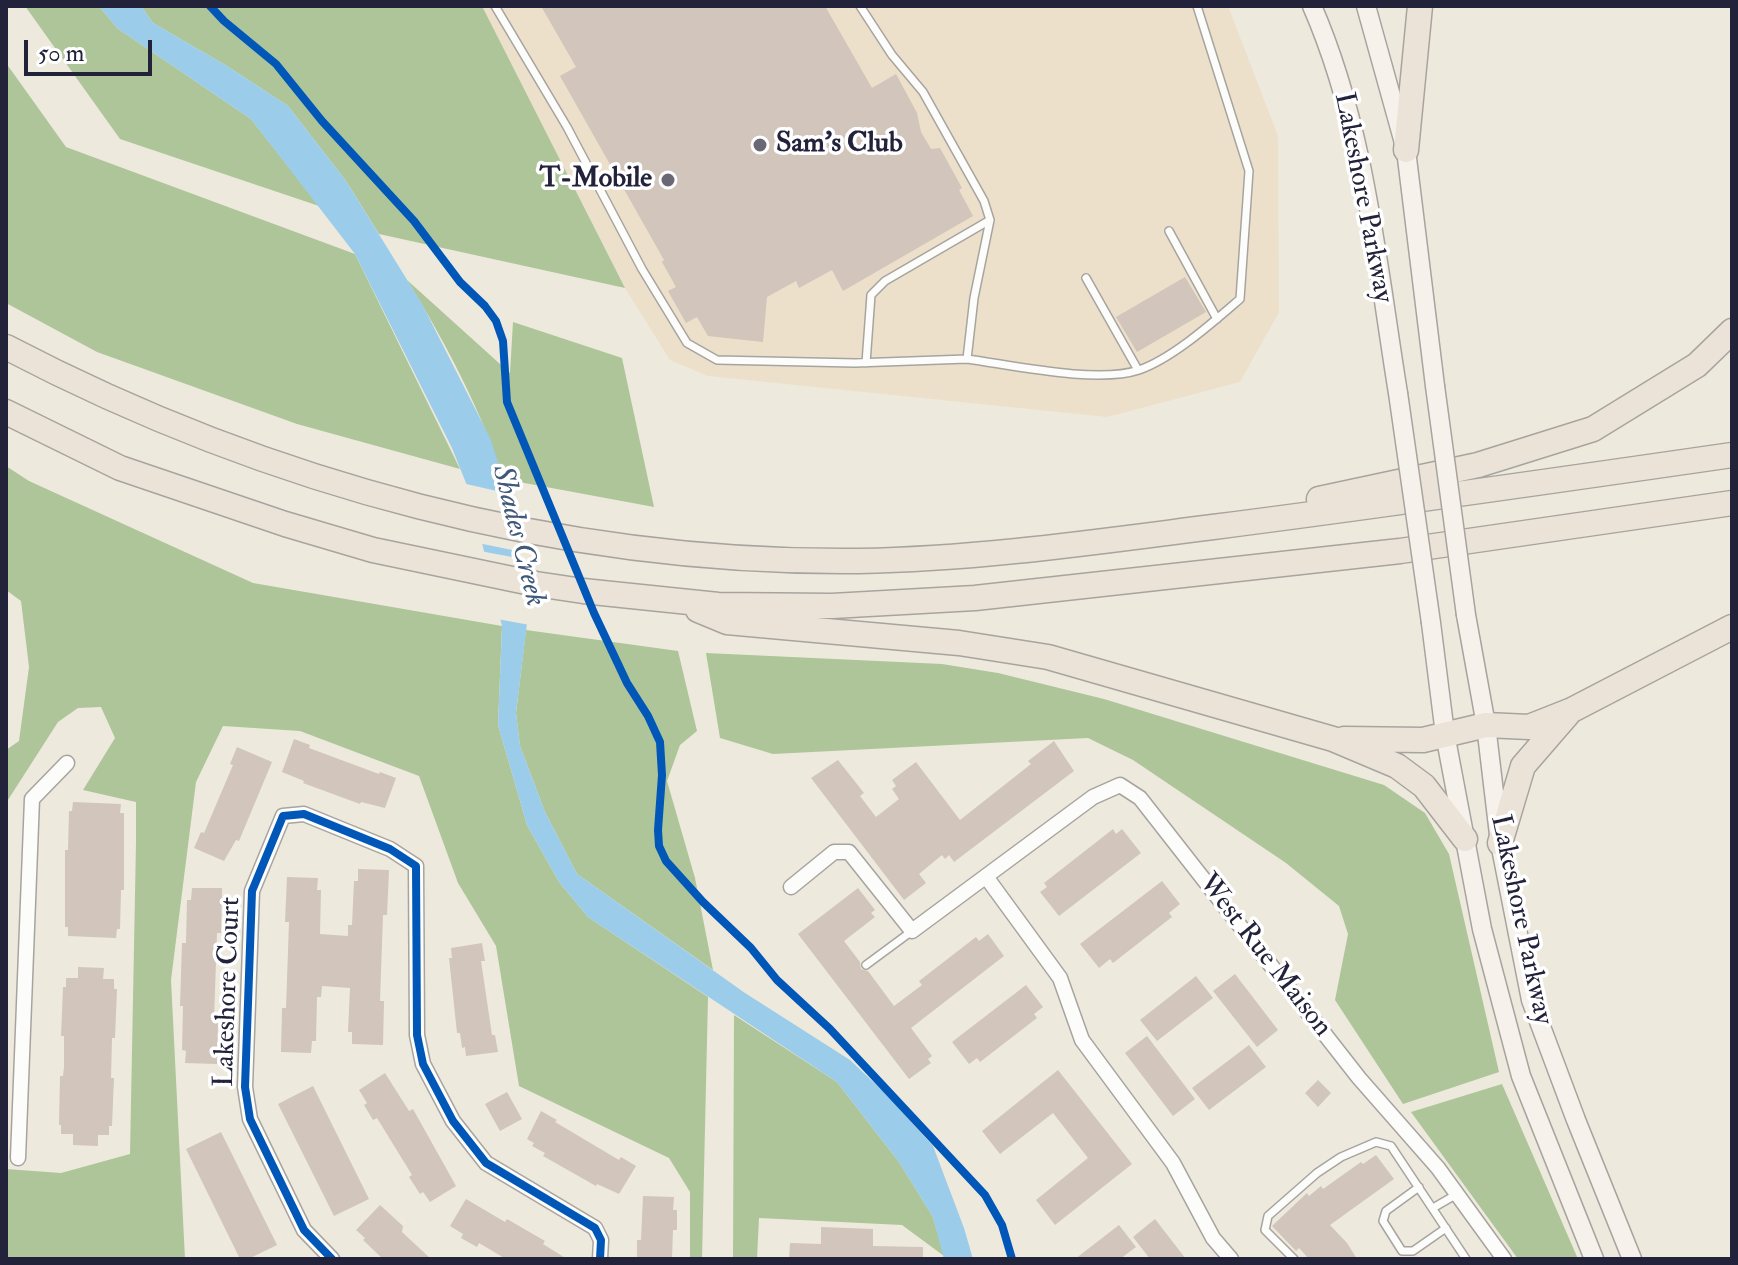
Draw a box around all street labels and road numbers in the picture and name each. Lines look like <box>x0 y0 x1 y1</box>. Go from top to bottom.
street label: Lakeshore Parkway <box>1325 90 1399 306</box>
street label: Lakeshore Parkway <box>1481 812 1559 1028</box>
street label: West Rue Maison <box>1190 868 1338 1044</box>
street label: Lakeshore Court <box>209 896 249 1088</box>

